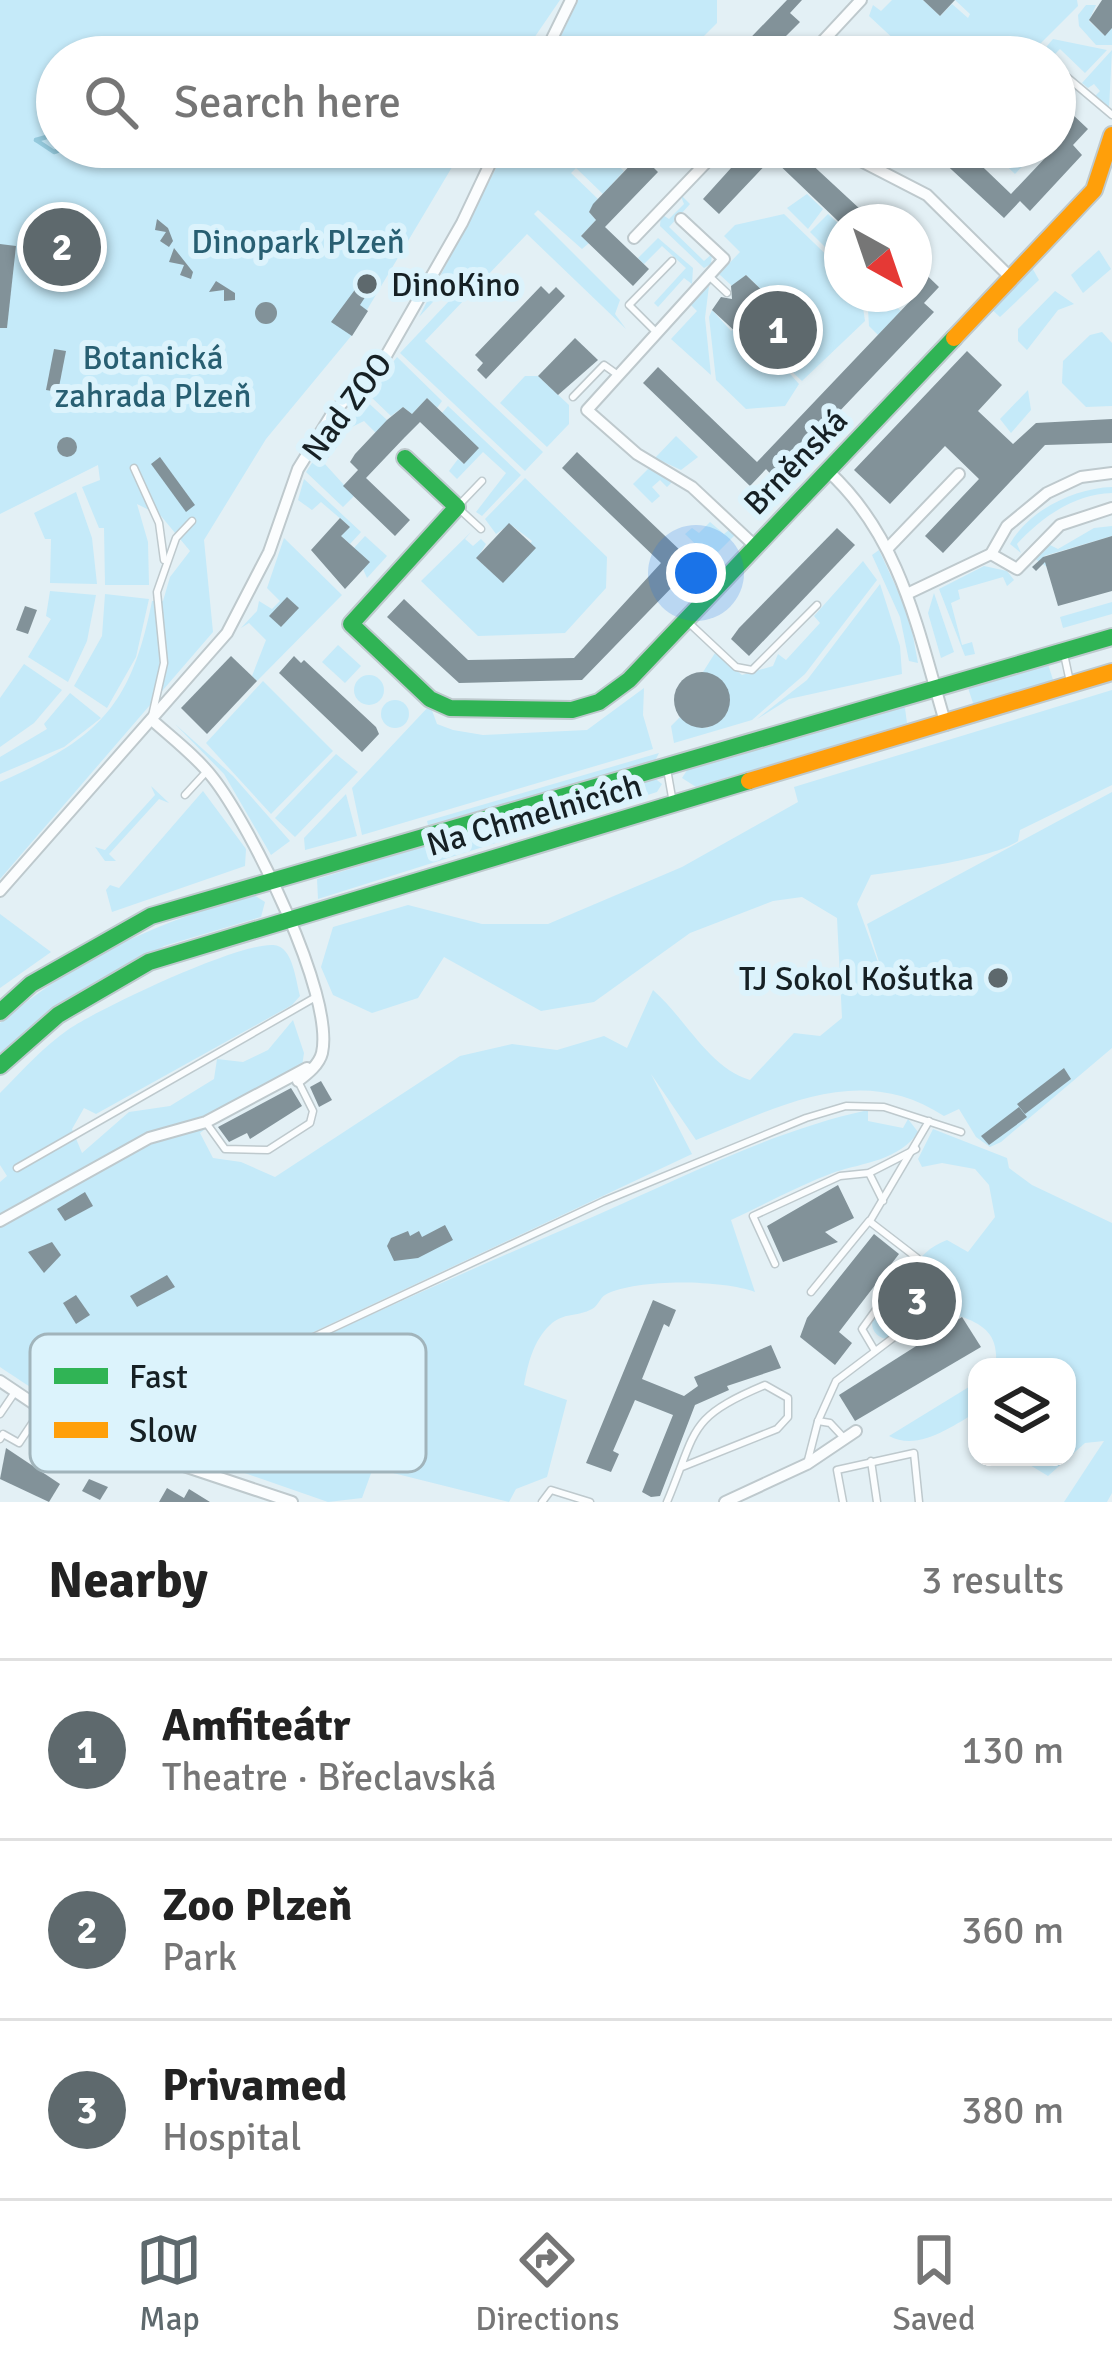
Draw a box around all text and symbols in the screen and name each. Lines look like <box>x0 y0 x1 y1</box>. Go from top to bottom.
search box <box>36 36 1076 168</box>
icon: search <box>78 69 144 135</box>
text: Search here <box>174 75 401 130</box>
pin: 2 <box>23 202 101 292</box>
north arrow <box>824 204 932 312</box>
park label: Dinopark Plzeň <box>191 222 405 263</box>
place label: DinoKino <box>391 265 520 306</box>
marker: DinoKino <box>354 271 380 297</box>
pin: 1 <box>739 285 817 375</box>
park label: Botanická zahrada Plzeň <box>54 338 252 417</box>
street label: Nad ZOO <box>293 345 401 469</box>
street label: Brněnská <box>736 400 857 524</box>
your location <box>666 543 726 603</box>
street label: Na Chmelnicích <box>422 765 647 866</box>
place label: TJ Sokol Košutka <box>739 959 974 1000</box>
marker: TJ Sokol Košutka <box>985 965 1011 991</box>
pin: 3 <box>878 1256 956 1346</box>
legend <box>30 1334 426 1472</box>
text: Fast <box>129 1357 188 1398</box>
map controls <box>968 1358 1076 1466</box>
button: layers <box>968 1358 1076 1466</box>
text: Slow <box>129 1411 198 1452</box>
text: Nearby <box>48 1549 208 1612</box>
text: 3 results <box>921 1556 1064 1604</box>
text: Amfiteátr <box>162 1698 350 1753</box>
text: 1 <box>76 1726 98 1774</box>
text: 130 m <box>961 1726 1064 1774</box>
text: Theatre · Břeclavská <box>162 1753 496 1801</box>
text: Zoo Plzeň <box>162 1878 352 1933</box>
text: 2 <box>76 1906 98 1954</box>
text: 360 m <box>961 1906 1064 1954</box>
text: Park <box>162 1933 237 1981</box>
text: Privamed <box>162 2058 347 2113</box>
text: 3 <box>76 2086 98 2134</box>
text: 380 m <box>961 2086 1064 2134</box>
text: Hospital <box>162 2113 302 2161</box>
tab: Map <box>136 2227 202 2340</box>
tab: Directions <box>475 2227 620 2340</box>
tab: Saved <box>892 2227 976 2340</box>

